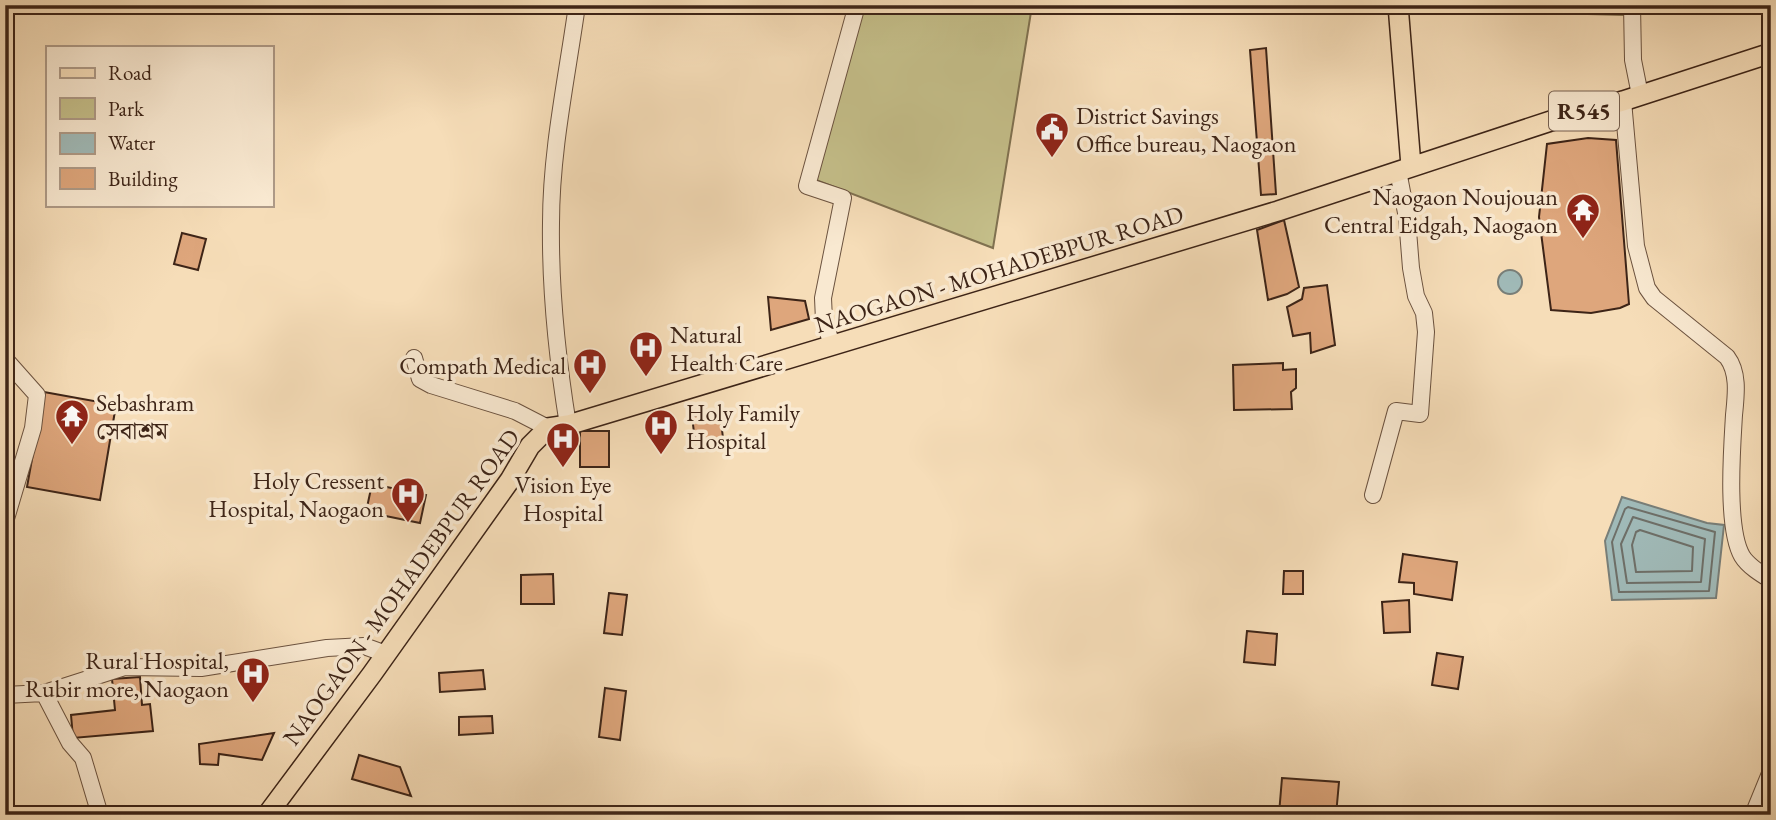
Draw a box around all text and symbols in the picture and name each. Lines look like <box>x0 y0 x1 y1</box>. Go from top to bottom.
legend <box>46 46 273 206</box>
text: Road <box>108 59 152 86</box>
road number: R545 <box>1549 92 1619 130</box>
text: Park <box>108 95 145 122</box>
place label: District Savings Office bureau, Naogaon <box>1076 100 1297 159</box>
public building icon: District Savings Office bureau, Naogaon <box>1033 110 1071 159</box>
text: Water <box>108 129 155 156</box>
text: Building <box>108 165 178 192</box>
place label: Naogaon Noujouan Central Eidgah, Naogaon <box>1324 181 1558 240</box>
temple icon: Naogaon Noujouan Central Eidgah, Naogaon <box>1564 191 1602 240</box>
street label: NAOGAON - MOHADEBPUR ROAD <box>811 198 1187 340</box>
place label: Natural Health Care <box>670 319 783 378</box>
hospital icon: Natural Health Care <box>627 329 665 378</box>
hospital icon: Compath Medical <box>571 346 609 395</box>
place label: Compath Medical <box>399 350 566 381</box>
place label: Sebashram সেবাশ্রম <box>96 387 195 446</box>
temple icon: Sebashram সেবাশ্রম <box>53 397 91 446</box>
place label: Holy Family Hospital <box>686 397 800 456</box>
hospital icon: Holy Family Hospital <box>642 407 680 456</box>
hospital icon: Vision Eye Hospital <box>544 420 582 469</box>
street label: NAOGAON - MOHADEBPUR ROAD <box>276 423 526 751</box>
place label: Holy Cressent Hospital, Naogaon <box>208 465 384 524</box>
place label: Vision Eye Hospital <box>515 469 611 528</box>
hospital icon: Holy Cressent Hospital, Naogaon <box>389 475 427 524</box>
place label: Rural Hospital, Rubir more, Naogaon <box>25 645 229 704</box>
hospital icon: Rural Hospital, Rubir more, Naogaon <box>234 655 272 704</box>

